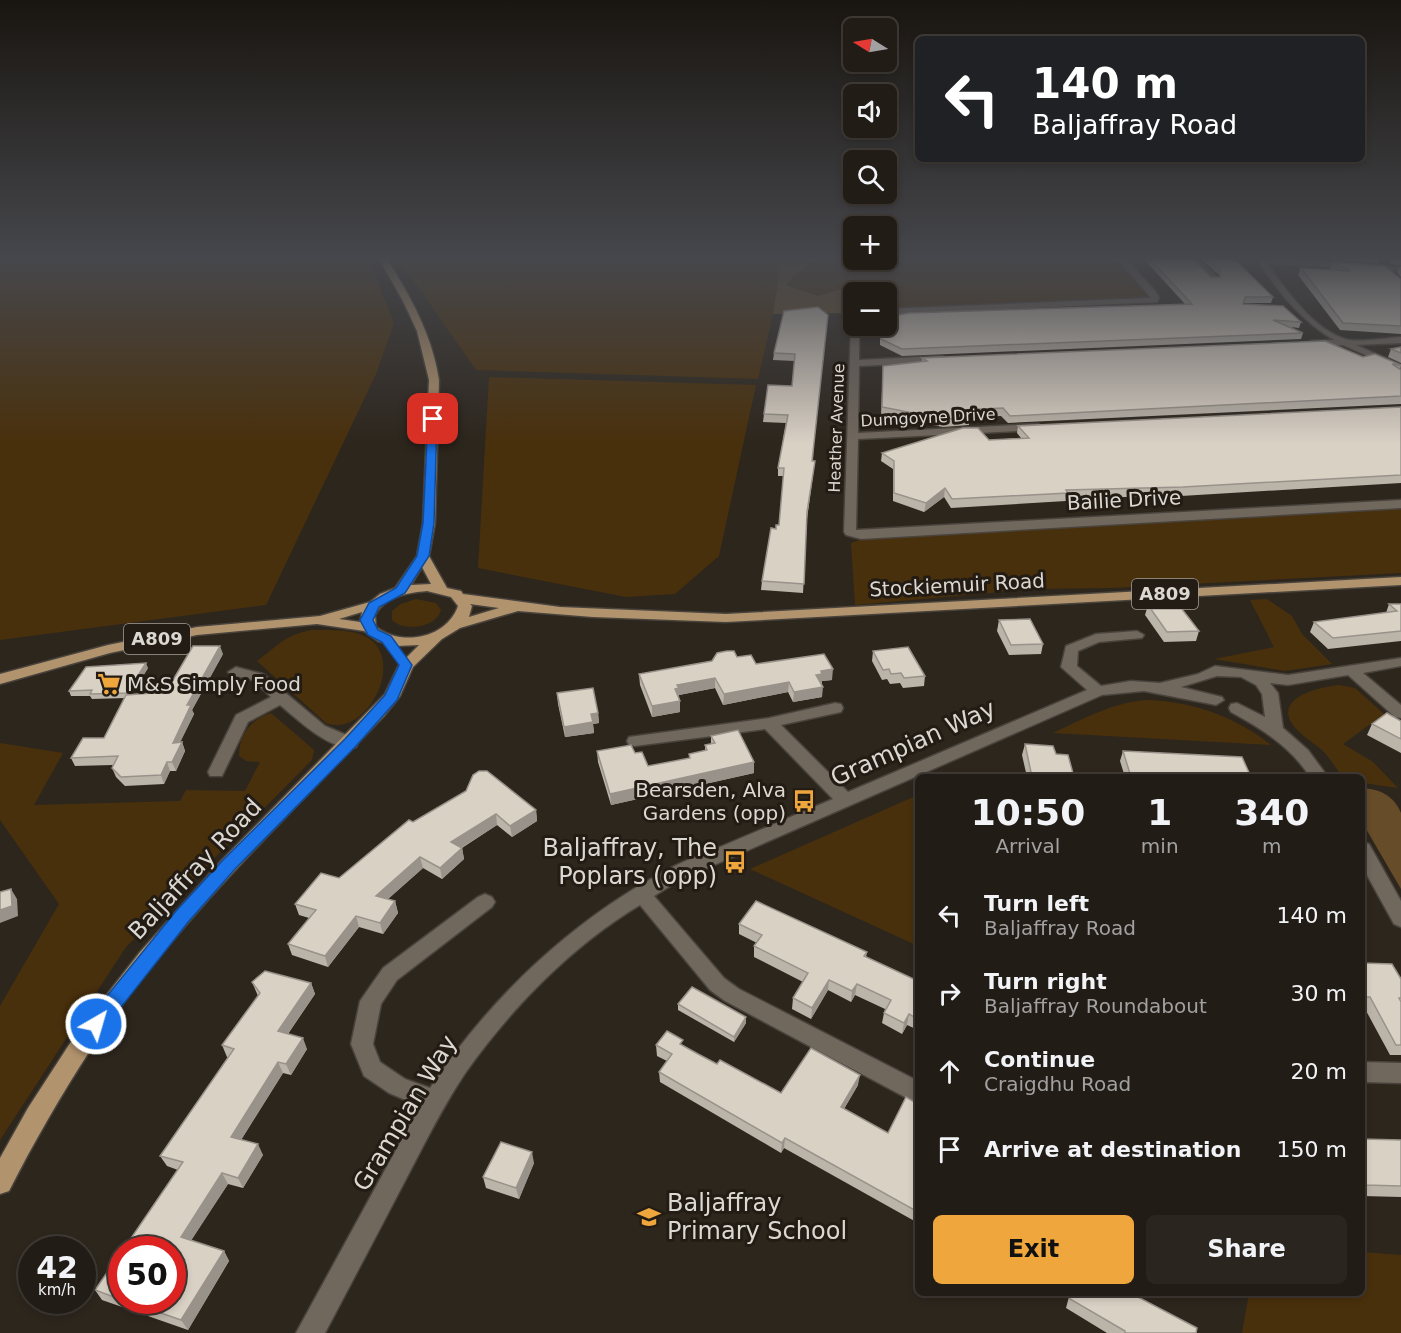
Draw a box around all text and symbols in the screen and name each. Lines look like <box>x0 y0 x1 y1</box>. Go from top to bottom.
north arrow <box>843 18 897 72</box>
map controls <box>843 18 897 336</box>
text: 140 m <box>1032 59 1178 108</box>
icon: left <box>933 60 1011 138</box>
button: sound <box>843 84 897 138</box>
text: Baljaffray Road <box>1032 109 1237 140</box>
button: search <box>843 150 897 204</box>
button: + <box>843 216 897 270</box>
button: − <box>843 282 897 336</box>
street label: Heather Avenue <box>825 363 848 493</box>
pin <box>407 393 458 444</box>
icon: arrive <box>416 402 449 435</box>
street label: Dumgoyne Drive <box>860 404 996 431</box>
street label: Bailie Drive <box>1066 485 1182 515</box>
street label: Stockiemuir Road <box>869 568 1045 602</box>
road number: A809 <box>1132 579 1198 609</box>
road number: A809 <box>124 624 190 654</box>
supermarket icon: M&S Simply Food <box>96 671 122 697</box>
place label: M&S Simply Food <box>127 672 301 696</box>
street label: Grampian Way <box>826 694 1000 792</box>
place label: Bearsden, Alva Gardens (opp) <box>635 778 786 825</box>
bus stop icon: Bearsden, Alva Gardens (opp) <box>791 788 817 814</box>
text: 10:50 <box>971 792 1085 833</box>
text: 1 <box>1147 792 1172 833</box>
text: 340 <box>1234 792 1309 833</box>
street label: Baljaffray Road <box>123 793 267 945</box>
place label: Baljaffray, The Poplars (opp) <box>543 834 717 890</box>
text: Arrival <box>995 834 1060 858</box>
text: min <box>1141 834 1179 858</box>
text: m <box>1262 834 1282 858</box>
bus stop icon: Baljaffray, The Poplars (opp) <box>722 849 748 875</box>
text: Turn left <box>984 891 1089 916</box>
icon: left <box>933 899 966 932</box>
text: 140 m <box>1277 903 1347 928</box>
text: Baljaffray Road <box>984 916 1136 940</box>
text: Turn right <box>984 969 1107 994</box>
icon: right <box>933 977 966 1010</box>
text: 30 m <box>1291 981 1347 1006</box>
position arrow <box>64 992 128 1056</box>
text: Baljaffray Roundabout <box>984 994 1207 1018</box>
street label: Grampian Way <box>347 1030 463 1196</box>
text: Continue <box>984 1047 1095 1072</box>
icon: ahead <box>933 1055 966 1088</box>
text: 20 m <box>1291 1059 1347 1084</box>
text: Craigdhu Road <box>984 1072 1131 1096</box>
icon: arrive <box>933 1133 966 1166</box>
text: Arrive at destination <box>984 1137 1241 1162</box>
text: 150 m <box>1277 1137 1347 1162</box>
place label: Baljaffray Primary School <box>667 1189 847 1245</box>
school or university icon: Baljaffray Primary School <box>636 1204 662 1230</box>
button: Exit <box>933 1215 1134 1284</box>
button: Share <box>1146 1215 1347 1284</box>
speed limit sign: 50 <box>108 1236 186 1314</box>
text: 42 <box>36 1250 78 1285</box>
text: km/h <box>38 1281 76 1299</box>

